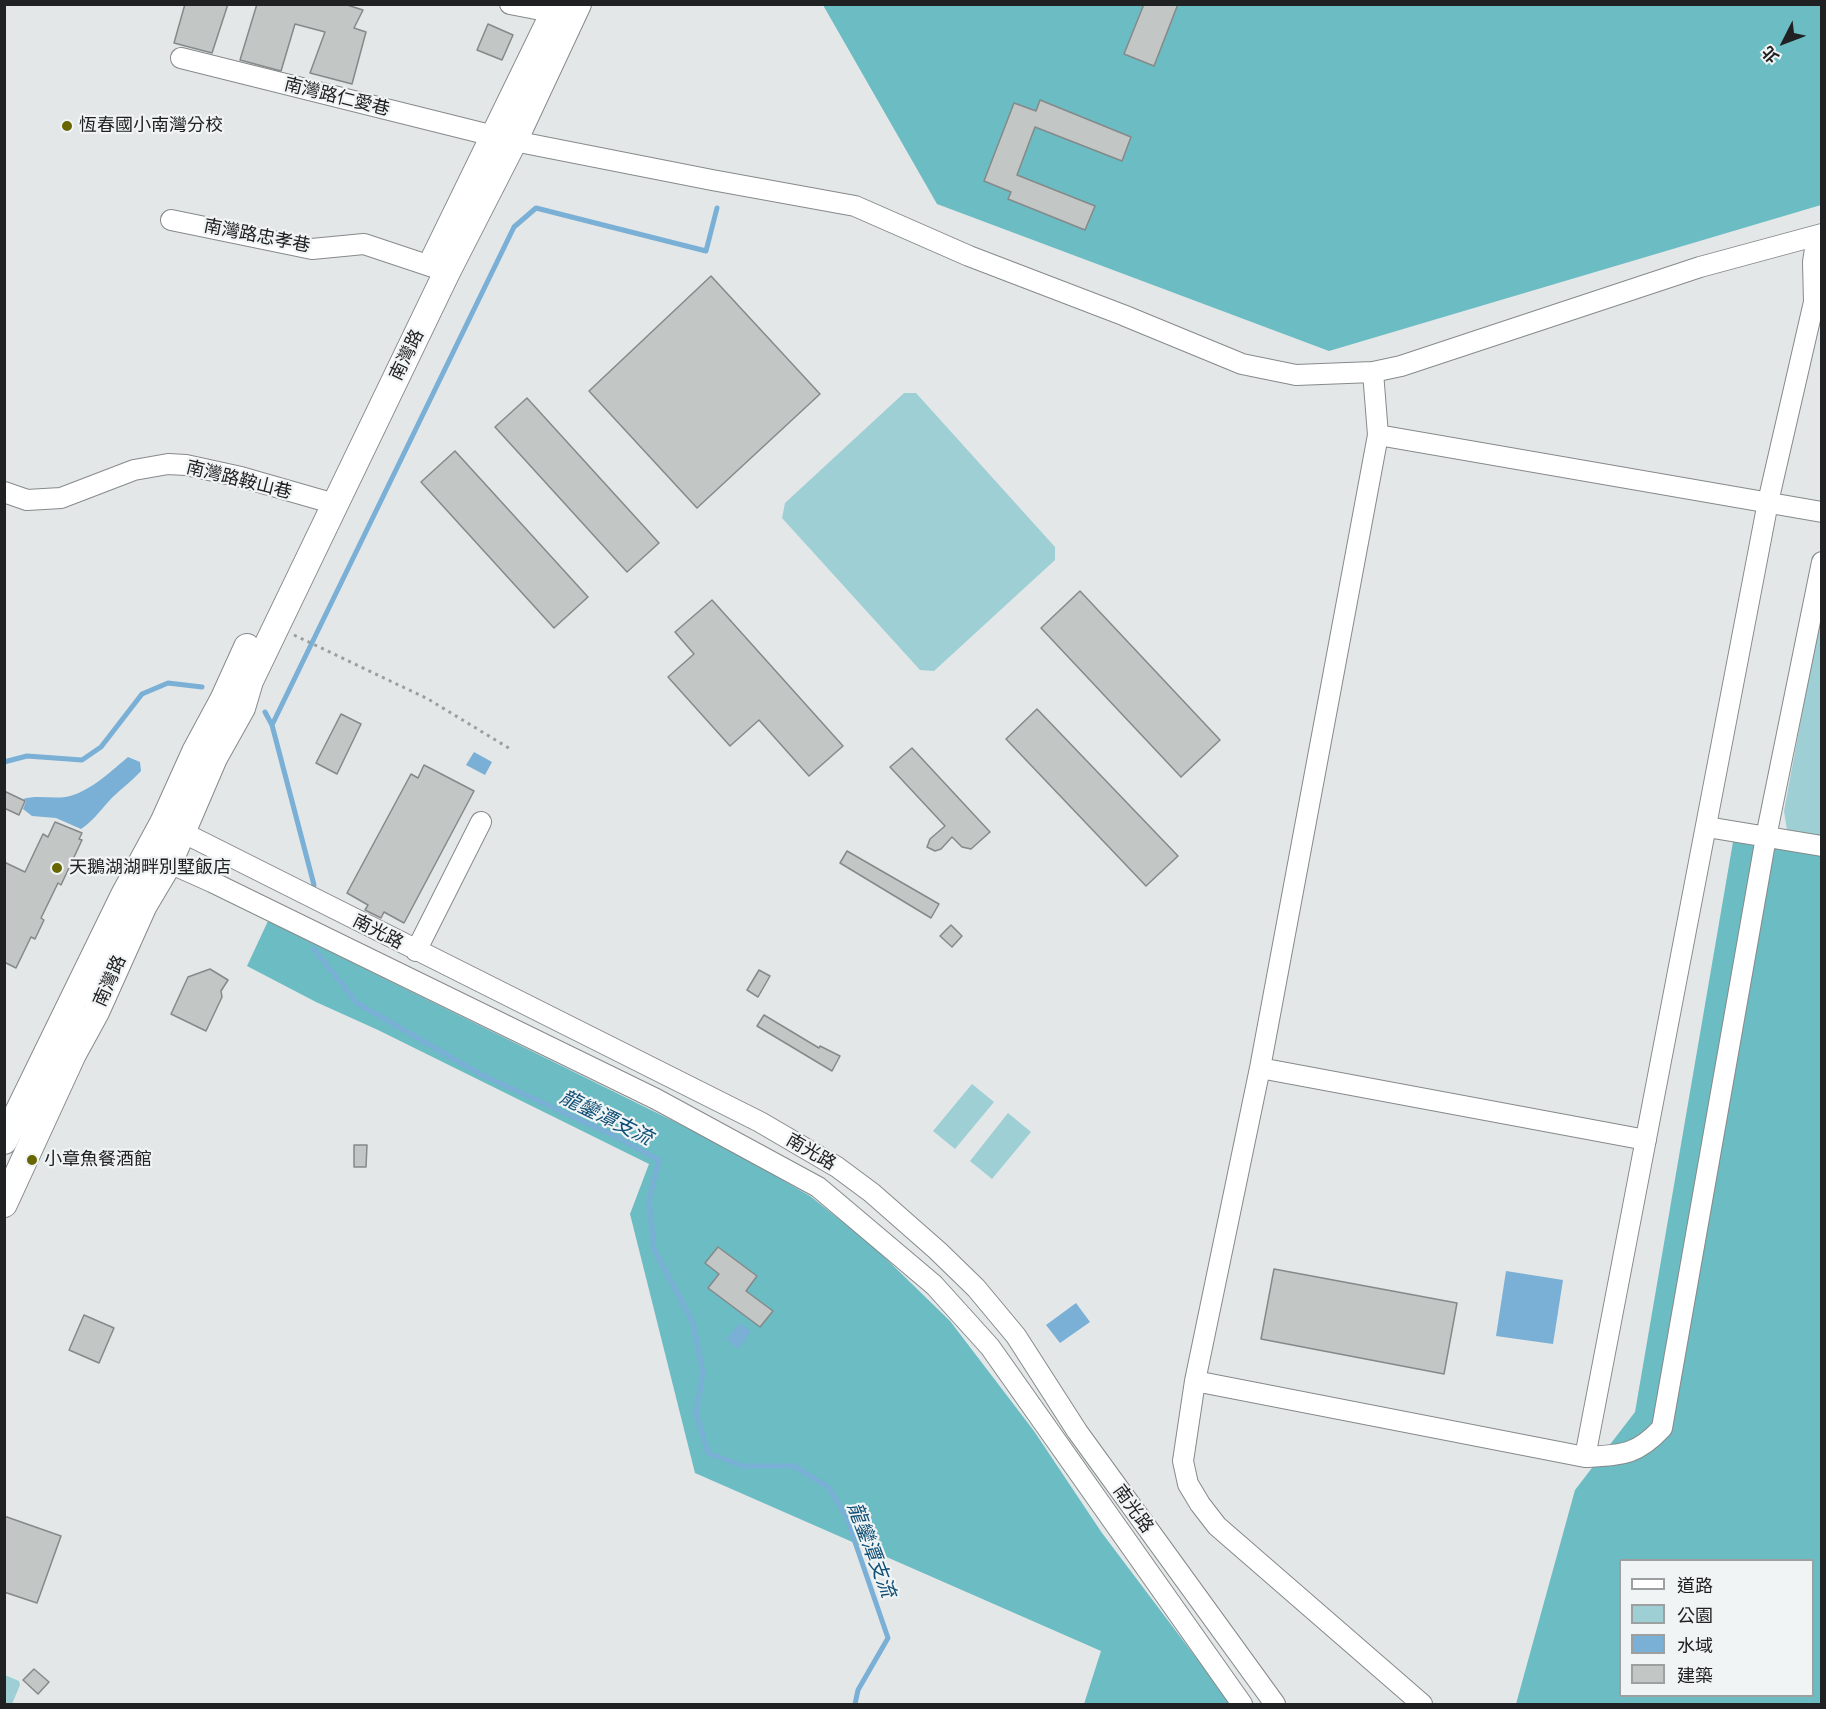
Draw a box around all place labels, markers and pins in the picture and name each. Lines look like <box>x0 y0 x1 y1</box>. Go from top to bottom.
place label: 恆春國小南灣分校 <box>79 115 223 137</box>
marker: 恆春國小南灣分校 <box>60 119 74 133</box>
place label: 天鵝湖湖畔別墅飯店 <box>69 857 231 879</box>
marker: 天鵝湖湖畔別墅飯店 <box>50 861 64 875</box>
place label: 小章魚餐酒館 <box>44 1149 152 1171</box>
marker: 小章魚餐酒館 <box>25 1153 39 1167</box>

